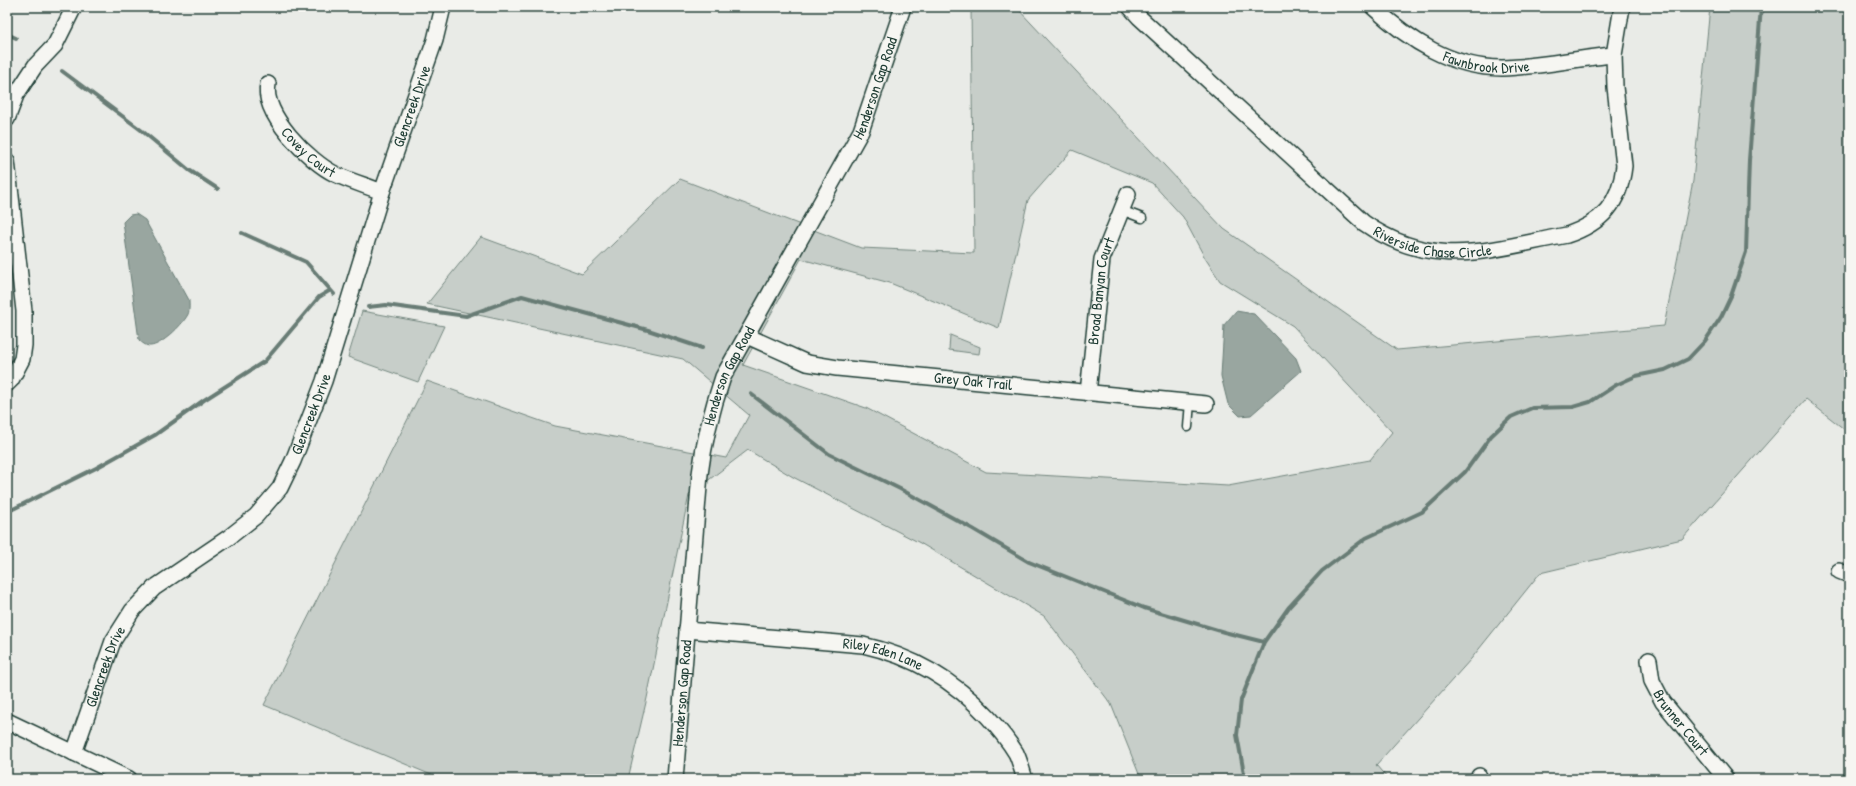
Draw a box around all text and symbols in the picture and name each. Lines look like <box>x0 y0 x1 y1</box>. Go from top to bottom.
street label: Henderson Gap Road <box>847 34 902 143</box>
street label: Fawnbrook Drive <box>1439 45 1530 78</box>
street label: Glencreek Drive <box>387 62 435 150</box>
street label: Covey Court <box>276 122 340 183</box>
street label: Riverside Chase Circle <box>1370 220 1493 263</box>
street label: Broad Banyan Court <box>1082 233 1120 346</box>
street label: Henderson Gap Road <box>698 322 759 428</box>
street label: Grey Oak Trail <box>933 367 1013 395</box>
street label: Glencreek Drive <box>285 371 336 458</box>
street label: Glencreek Drive <box>80 621 130 710</box>
street label: Riley Eden Lane <box>842 632 927 675</box>
street label: Henderson Gap Road <box>667 639 696 747</box>
street label: Brunner Court <box>1648 686 1714 761</box>

